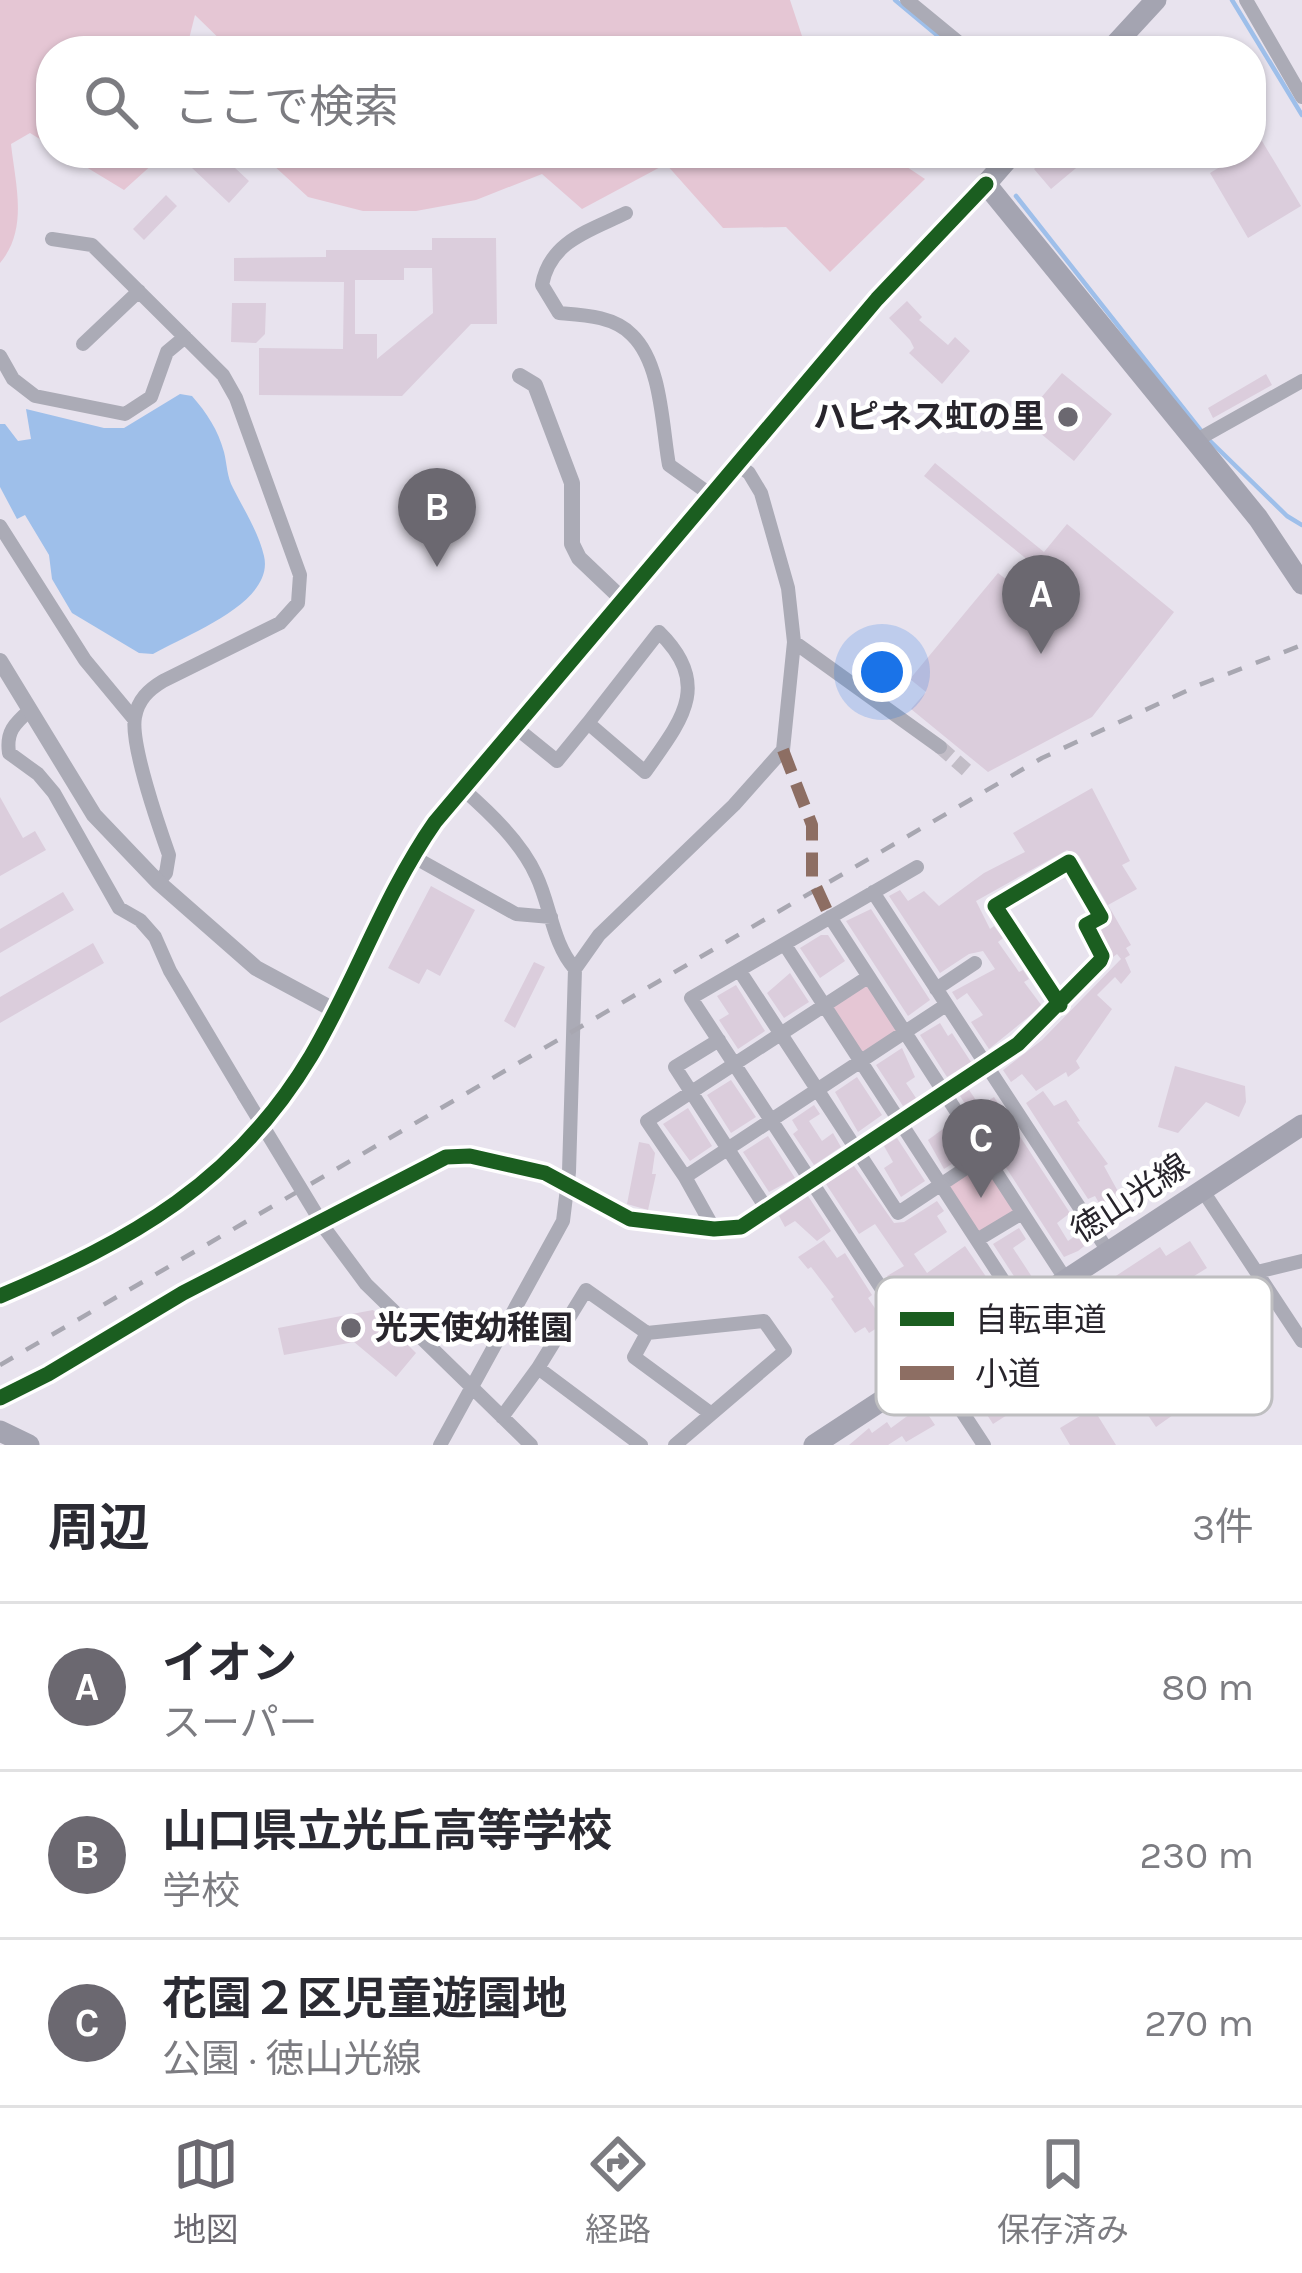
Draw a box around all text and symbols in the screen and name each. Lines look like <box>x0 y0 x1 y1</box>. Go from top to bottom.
search box <box>36 36 1266 168</box>
icon: search <box>78 69 144 135</box>
text: ここで検索 <box>174 81 399 133</box>
place label: ハピネス虹の里 <box>813 398 1044 436</box>
marker: ハピネス虹の里 <box>1055 404 1081 430</box>
pin: B <box>398 468 476 567</box>
pin: A <box>1002 555 1080 654</box>
your location <box>852 642 912 702</box>
pin: C <box>942 1099 1020 1198</box>
street label: 徳山光線 <box>1064 1146 1196 1250</box>
legend <box>876 1277 1272 1415</box>
text: 自転車道 <box>975 1301 1107 1339</box>
place label: 光天使幼稚園 <box>375 1309 573 1347</box>
marker: 光天使幼稚園 <box>338 1315 364 1341</box>
text: 小道 <box>975 1355 1041 1393</box>
text: 周辺 <box>48 1498 150 1558</box>
text: 3件 <box>1192 1504 1254 1550</box>
text: イオン <box>162 1637 297 1689</box>
text: A <box>75 1664 99 1710</box>
text: 80 m <box>1161 1664 1254 1710</box>
text: スーパー <box>162 1700 318 1746</box>
text: 山口県立光丘高等学校 <box>162 1805 612 1857</box>
text: B <box>74 1832 100 1878</box>
text: 230 m <box>1139 1832 1254 1878</box>
text: 学校 <box>162 1868 240 1914</box>
text: 花園２区児童遊園地 <box>162 1973 567 2025</box>
text: C <box>75 2000 99 2046</box>
text: 270 m <box>1144 2000 1254 2046</box>
text: 公園 · 徳山光線 <box>162 2036 422 2082</box>
tab: 地図 <box>173 2131 239 2251</box>
tab: 経路 <box>585 2131 651 2251</box>
tab: 保存済み <box>997 2131 1129 2251</box>

